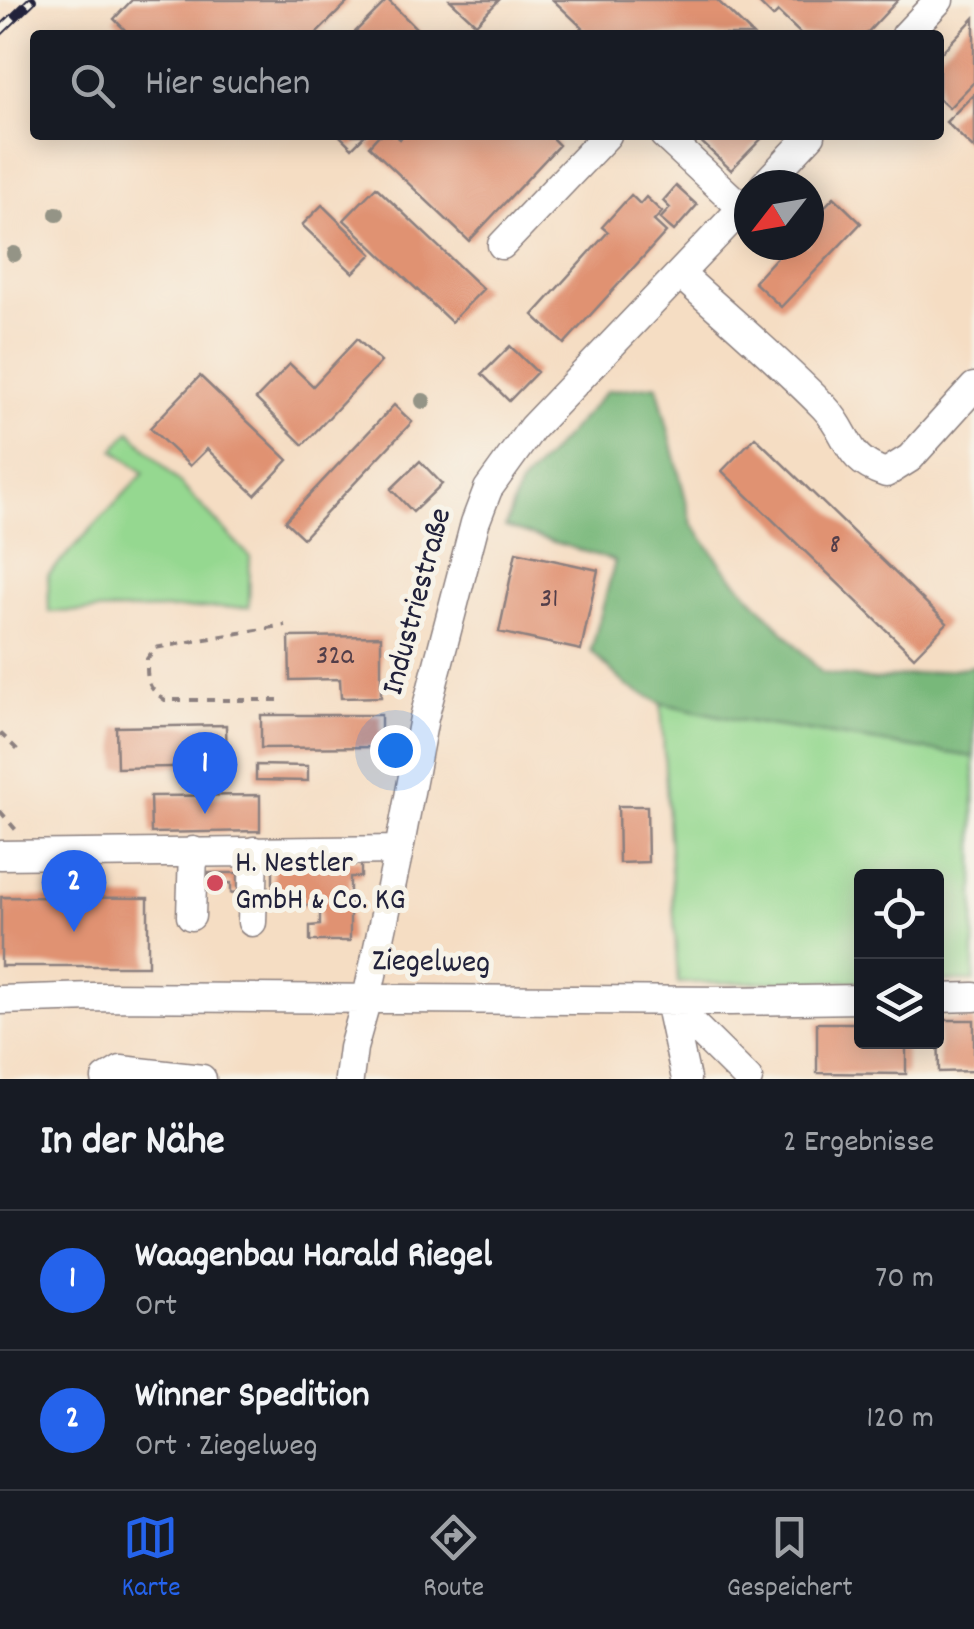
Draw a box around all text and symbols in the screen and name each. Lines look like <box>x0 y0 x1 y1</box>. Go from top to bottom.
search box <box>30 30 944 140</box>
icon: search <box>65 58 120 113</box>
text: Hier suchen <box>145 58 310 113</box>
north arrow <box>734 170 824 260</box>
street label: Industriestraße <box>372 503 466 701</box>
house number: 8 <box>829 527 841 567</box>
house number: 31 <box>540 581 558 621</box>
house number: 32a <box>316 638 355 678</box>
your location <box>370 725 421 776</box>
pin: 1 <box>172 732 238 814</box>
place label: H. Nestler GmbH & Co. KG <box>235 842 406 925</box>
pin: 2 <box>42 850 106 932</box>
map controls <box>854 869 944 1049</box>
button: locate <box>854 869 944 959</box>
marker: H. Nestler GmbH & Co. KG <box>204 872 226 894</box>
street label: Ziegelweg <box>371 940 491 988</box>
button: layers <box>854 959 944 1049</box>
text: In der Nähe <box>40 1114 225 1174</box>
text: 2 Ergebnisse <box>783 1121 934 1167</box>
text: Waagenbau Harald Riegel <box>135 1230 492 1285</box>
text: 1 <box>69 1257 76 1303</box>
text: 70 m <box>875 1257 934 1303</box>
text: Ort <box>135 1285 177 1331</box>
text: Winner Spedition <box>135 1370 370 1425</box>
text: 2 <box>66 1397 79 1443</box>
text: 120 m <box>866 1397 934 1443</box>
text: Ort · Ziegelweg <box>135 1425 318 1471</box>
tab: Karte <box>121 1510 180 1610</box>
tab: Route <box>423 1510 484 1610</box>
tab: Gespeichert <box>727 1510 853 1610</box>

